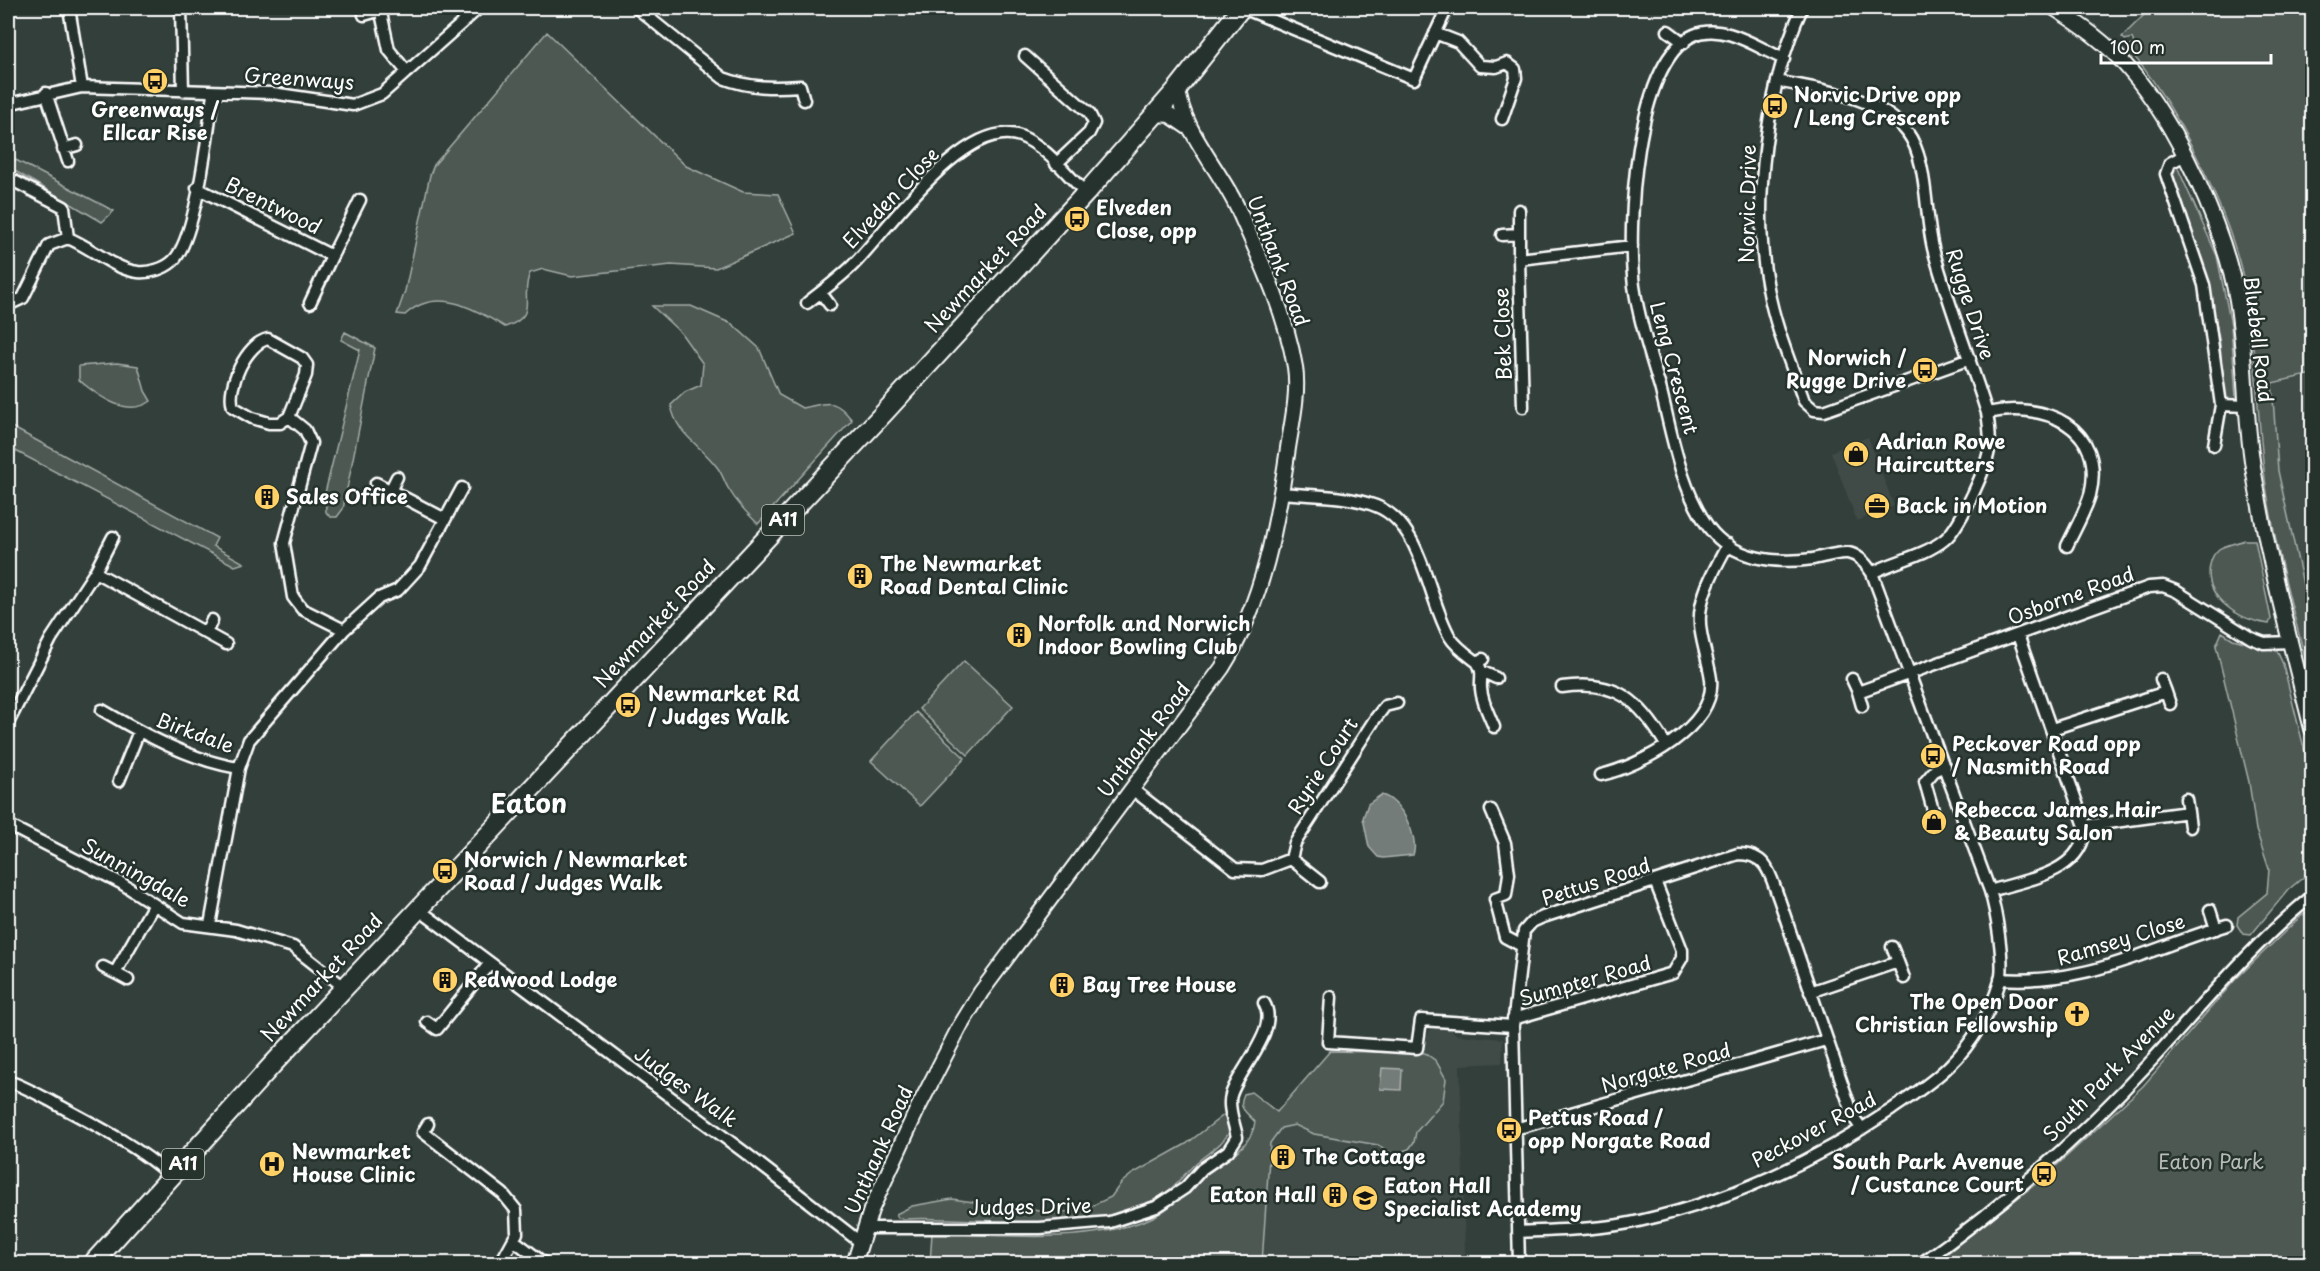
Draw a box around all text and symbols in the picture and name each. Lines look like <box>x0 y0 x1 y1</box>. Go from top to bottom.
scale bar <box>2101 27 2270 65</box>
text: 100 m <box>2110 33 2165 60</box>
street label: Greenways <box>243 59 355 97</box>
bus stop icon: Greenways / Ellcar Rise <box>140 66 170 96</box>
place label: Norvic Drive opp / Leng Crescent <box>1793 79 1961 132</box>
bus stop icon: Norvic Drive opp / Leng Crescent <box>1760 91 1790 121</box>
place label: Greenways / Ellcar Rise <box>91 94 220 147</box>
street label: Elveden Close <box>835 140 945 255</box>
street label: Norvic Drive <box>1731 144 1763 264</box>
street label: Brentwood <box>220 169 327 241</box>
street label: Unthank Road <box>1240 191 1318 330</box>
place label: Elveden Close, opp <box>1096 192 1197 245</box>
street label: Newmarket Road <box>917 197 1053 340</box>
bus stop icon: Elveden Close, opp <box>1062 204 1092 234</box>
street label: Rugge Drive <box>1939 244 2003 363</box>
street label: Bluebell Road <box>2236 274 2282 404</box>
street label: Bek Close <box>1485 287 1519 381</box>
street label: Leng Crescent <box>1643 298 1707 437</box>
place label: Norwich / Rugge Drive <box>1786 342 1907 395</box>
bus stop icon: Norwich / Rugge Drive <box>1910 355 1940 385</box>
place label: Adrian Rowe Haircutters <box>1876 426 2005 479</box>
shop icon: Adrian Rowe Haircutters <box>1841 439 1871 469</box>
place label: Sales Office <box>286 481 408 511</box>
building icon: Sales Office <box>252 482 282 512</box>
place label: Back in Motion <box>1896 490 2047 520</box>
office icon: Back in Motion <box>1862 491 1892 521</box>
road number: A11 <box>762 505 804 535</box>
place label: The Newmarket Road Dental Clinic <box>880 548 1068 601</box>
street label: Newmarket Road <box>586 552 722 695</box>
street label: Osborne Road <box>2003 558 2138 632</box>
building icon: The Newmarket Road Dental Clinic <box>845 561 875 591</box>
place label: Norfolk and Norwich Indoor Bowling Club <box>1038 608 1250 661</box>
building icon: Norfolk and Norwich Indoor Bowling Club <box>1004 620 1034 650</box>
street label: Unthank Road <box>1090 675 1197 804</box>
place label: Newmarket Rd / Judges Walk <box>647 678 800 731</box>
bus stop icon: Newmarket Rd / Judges Walk <box>613 690 643 720</box>
street label: Birkdale <box>152 704 239 760</box>
street label: Ryrie Court <box>1280 711 1365 820</box>
place label: Peckover Road opp / Nasmith Road <box>1951 728 2141 781</box>
bus stop icon: Peckover Road opp / Nasmith Road <box>1918 741 1948 771</box>
district label: Eaton <box>491 783 567 822</box>
place label: Rebecca James Hair & Beauty Salon <box>1954 794 2161 847</box>
shop icon: Rebecca James Hair & Beauty Salon <box>1919 807 1949 837</box>
street label: Sunningdale <box>76 830 196 914</box>
place label: Norwich / Newmarket Road / Judges Walk <box>464 844 688 897</box>
street label: Pettus Road <box>1537 849 1654 913</box>
bus stop icon: Norwich / Newmarket Road / Judges Walk <box>430 856 460 886</box>
street label: Ramsey Close <box>2053 905 2189 973</box>
street label: Newmarket Road <box>253 906 389 1049</box>
street label: Sumpter Road <box>1515 947 1654 1013</box>
place label: Redwood Lodge <box>464 964 618 994</box>
building icon: Redwood Lodge <box>430 965 460 995</box>
place label: Bay Tree House <box>1082 969 1236 999</box>
building icon: Bay Tree House <box>1047 970 1077 1000</box>
place label: The Open Door Christian Fellowship <box>1855 986 2059 1039</box>
street label: South Park Avenue <box>2036 999 2181 1148</box>
church icon: The Open Door Christian Fellowship <box>2062 999 2092 1029</box>
street label: Norgate Road <box>1597 1034 1734 1100</box>
street label: Judges Walk <box>629 1038 745 1134</box>
street label: Unthank Road <box>836 1080 920 1219</box>
street label: Peckover Road <box>1746 1084 1881 1175</box>
place label: Pettus Road / opp Norgate Road <box>1528 1102 1711 1155</box>
bus stop icon: Pettus Road / opp Norgate Road <box>1494 1115 1524 1145</box>
place label: Newmarket House Clinic <box>292 1136 415 1189</box>
place label: The Cottage <box>1302 1141 1426 1171</box>
building icon: The Cottage <box>1268 1142 1298 1172</box>
place label: South Park Avenue / Custance Court <box>1833 1146 2024 1199</box>
park label: Eaton Park <box>2158 1146 2264 1176</box>
road number: A11 <box>162 1149 204 1179</box>
hospital icon: Newmarket House Clinic <box>257 1149 287 1179</box>
bus stop icon: South Park Avenue / Custance Court <box>2029 1159 2059 1189</box>
place label: Eaton Hall Specialist Academy <box>1384 1170 1581 1223</box>
place label: Eaton Hall <box>1210 1179 1316 1209</box>
building icon: Eaton Hall <box>1320 1180 1350 1210</box>
school or university icon: Eaton Hall Specialist Academy <box>1350 1183 1380 1213</box>
street label: Judges Drive <box>968 1190 1092 1222</box>

